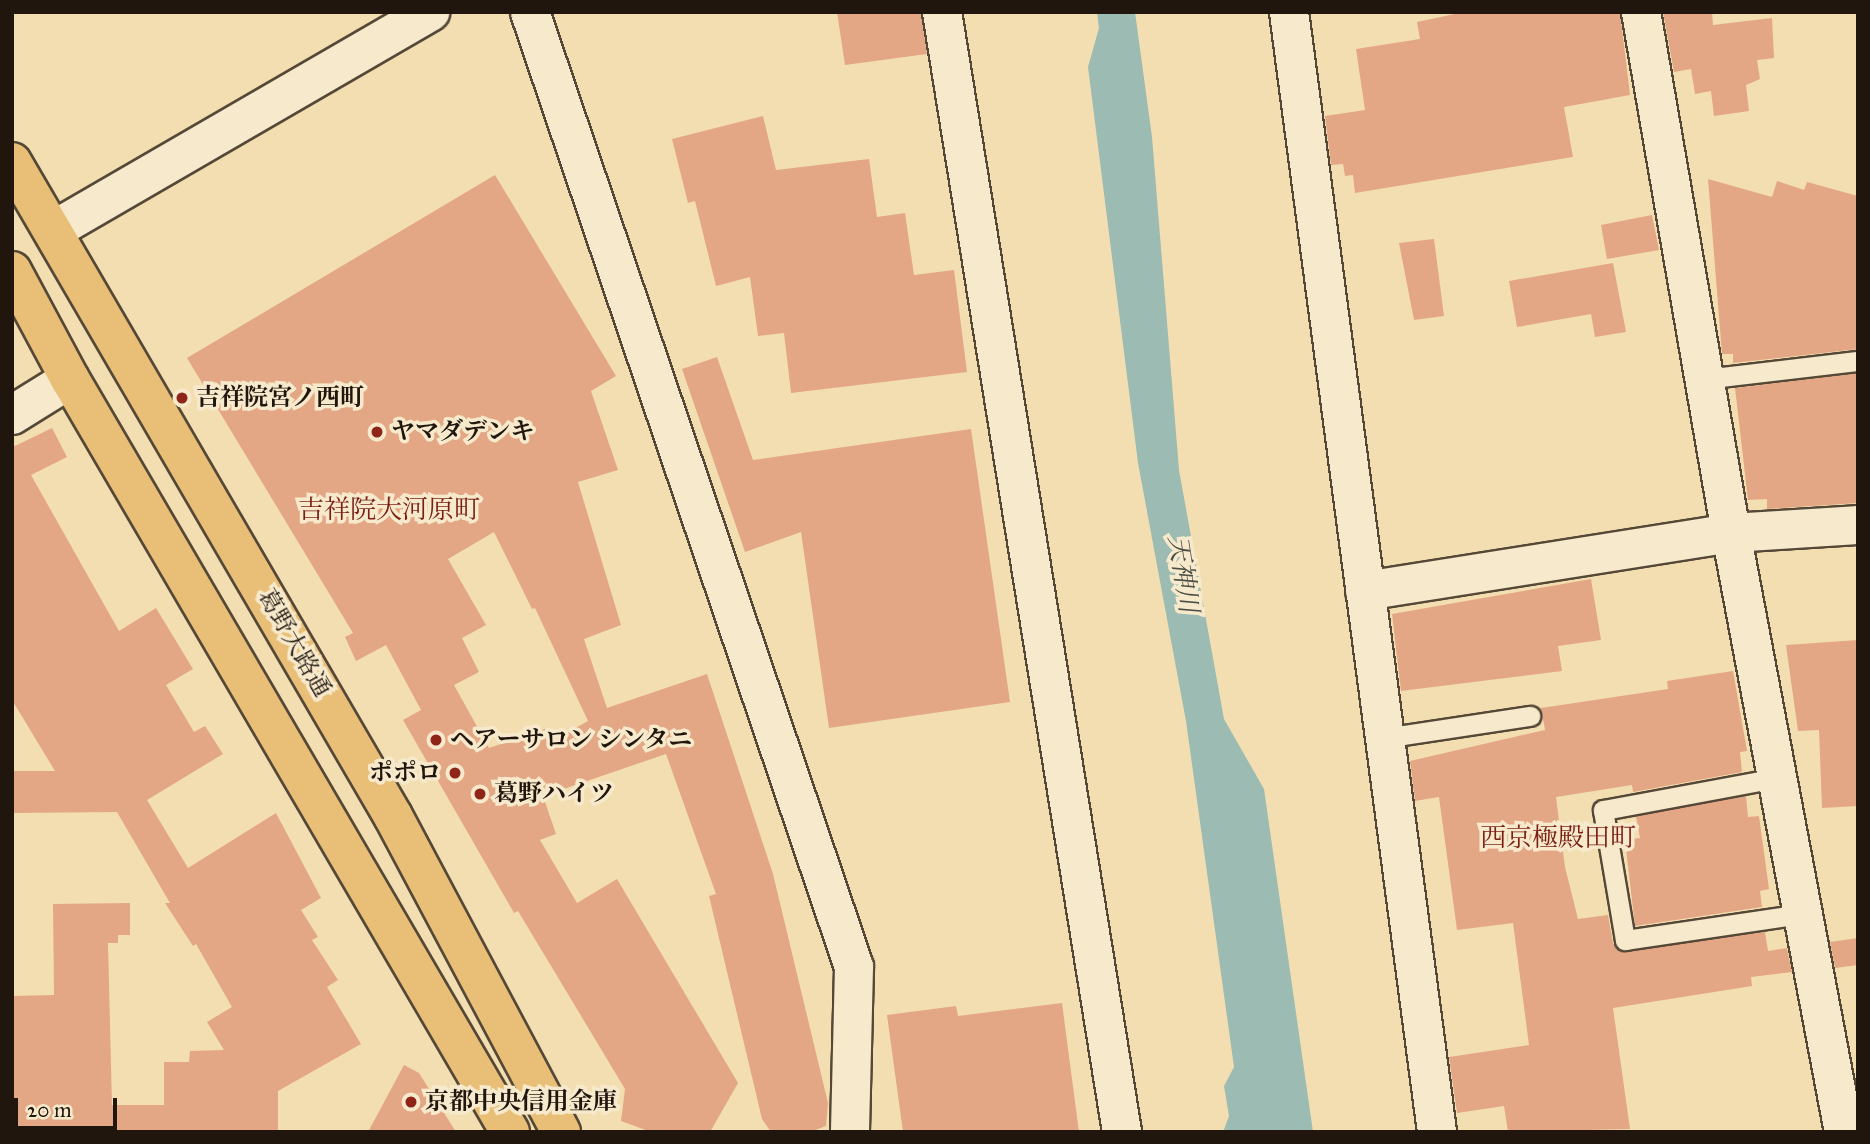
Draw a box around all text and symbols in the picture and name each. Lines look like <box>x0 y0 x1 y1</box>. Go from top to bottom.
place label: 吉祥院宮ノ西町 <box>196 384 364 412</box>
marker: 吉祥院宮ノ西町 <box>174 390 190 406</box>
place label: ヤマダデンキ <box>391 418 535 446</box>
marker: ヤマダデンキ <box>369 424 385 440</box>
district label: 吉祥院大河原町 <box>298 494 480 526</box>
water label: 天神川 <box>1161 533 1205 615</box>
street label: 葛野大路通 <box>252 584 336 702</box>
place label: ヘアーサロン シンタニ <box>450 726 694 754</box>
marker: ヘアーサロン シンタニ <box>428 732 444 748</box>
place label: ポポロ <box>369 759 441 787</box>
marker: ポポロ <box>447 765 463 781</box>
place label: 葛野ハイツ <box>494 780 614 808</box>
marker: 葛野ハイツ <box>472 786 488 802</box>
district label: 西京極殿田町 <box>1480 822 1636 854</box>
scale bar <box>18 1084 121 1128</box>
place label: 京都中央信用金庫 <box>425 1088 617 1116</box>
marker: 京都中央信用金庫 <box>403 1094 419 1110</box>
text: 20 m <box>27 1097 72 1123</box>

